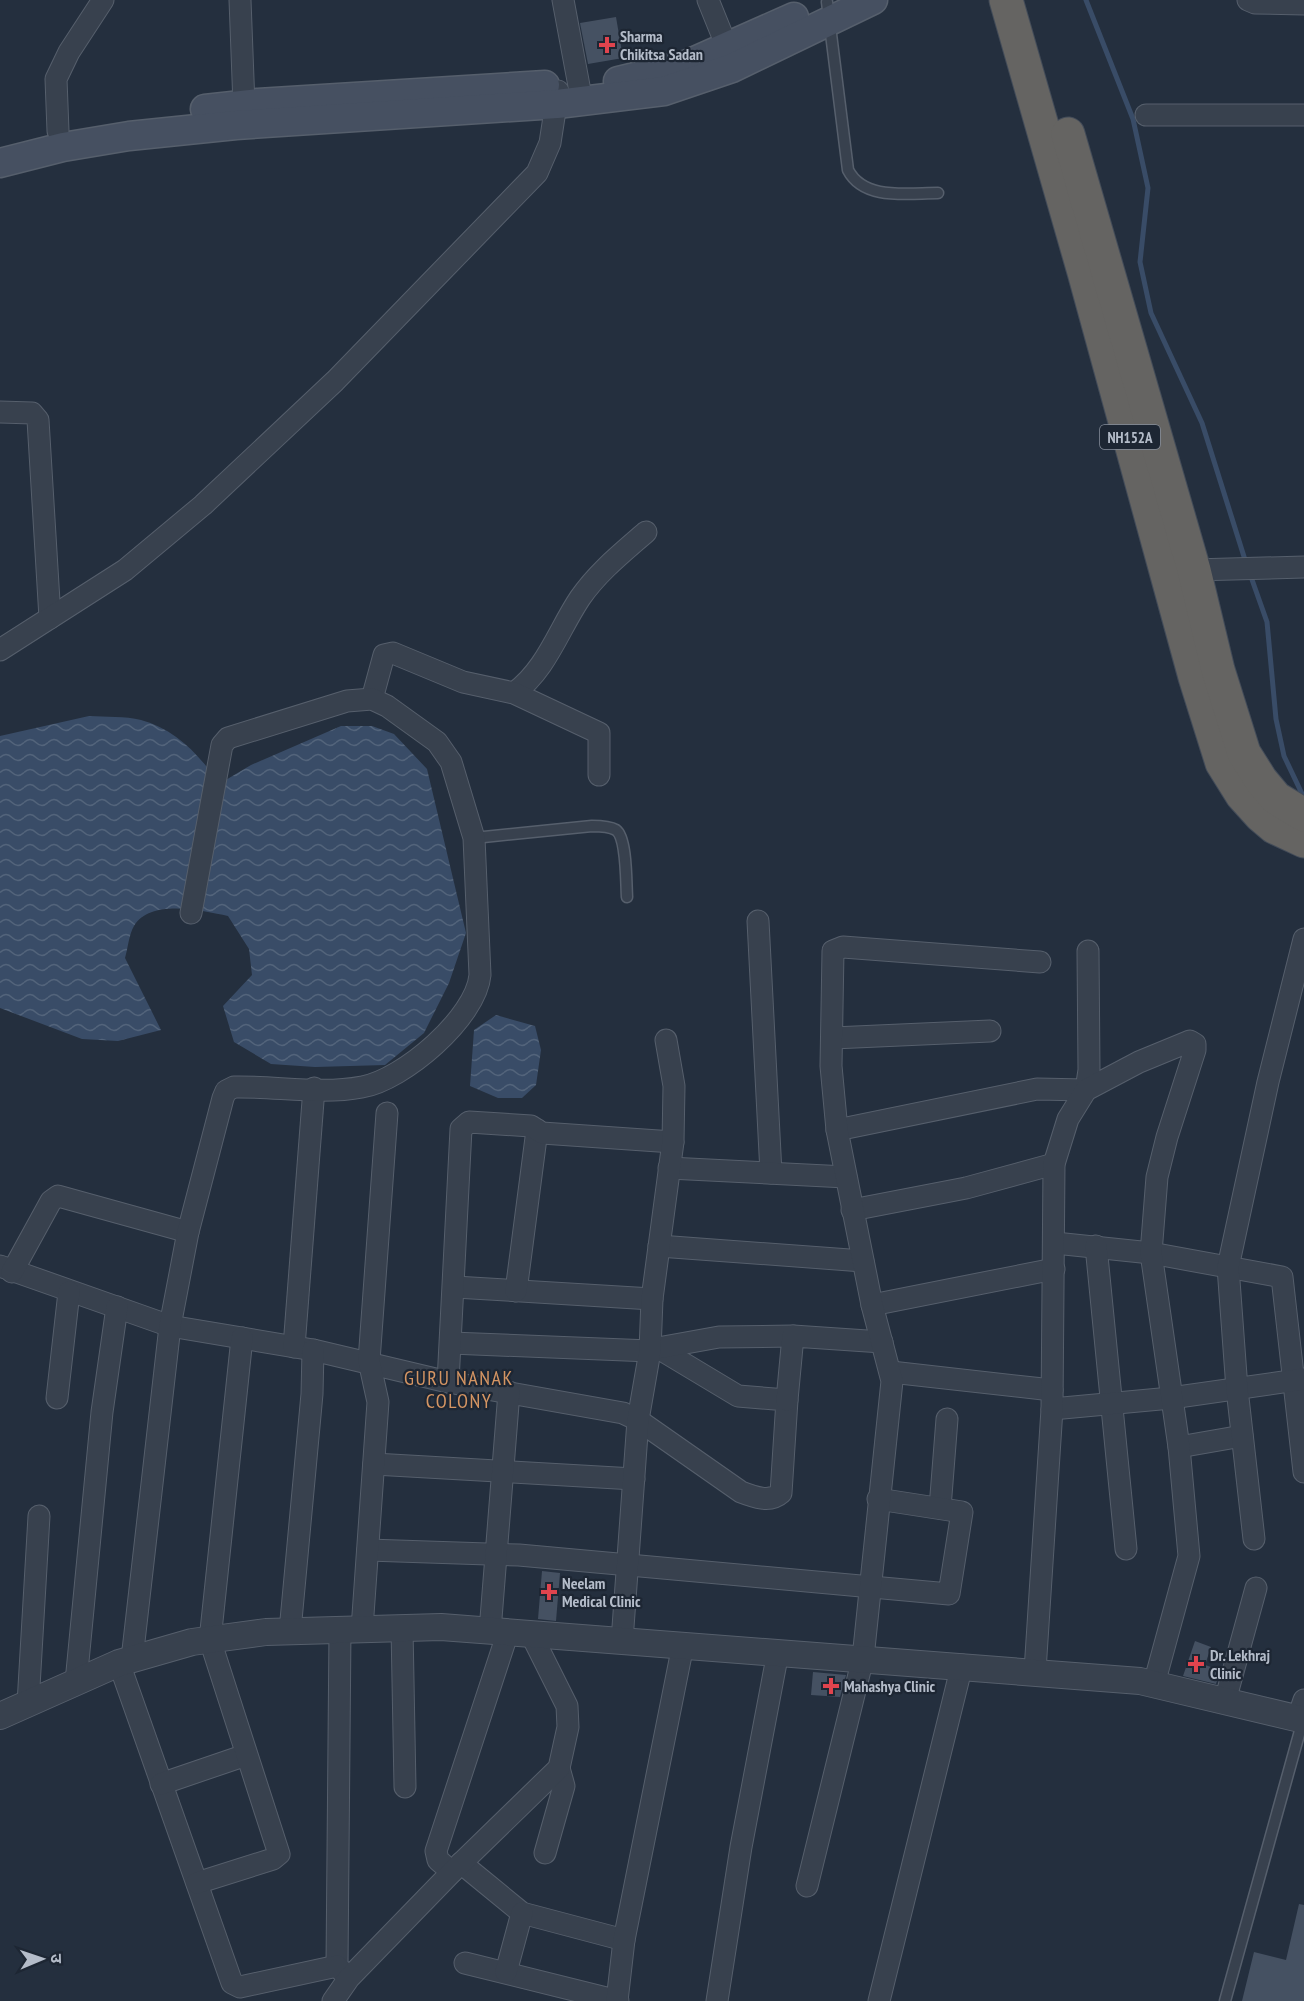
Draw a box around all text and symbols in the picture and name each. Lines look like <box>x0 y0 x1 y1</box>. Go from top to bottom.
place label: Sharma Chikitsa Sadan <box>620 26 703 64</box>
marker: Sharma Chikitsa Sadan <box>598 36 616 54</box>
road number: NH152A <box>1100 425 1160 449</box>
district label: GURU NANAK COLONY <box>404 1365 514 1414</box>
place label: Neelam Medical Clinic <box>562 1573 641 1611</box>
marker: Neelam Medical Clinic <box>540 1583 558 1601</box>
place label: Dr. Lekhraj Clinic <box>1210 1645 1270 1683</box>
marker: Dr. Lekhraj Clinic <box>1187 1655 1205 1673</box>
place label: Mahashya Clinic <box>844 1676 935 1696</box>
marker: Mahashya Clinic <box>822 1677 840 1695</box>
north arrow <box>12 1929 72 1989</box>
text: उ <box>47 1953 67 1964</box>

